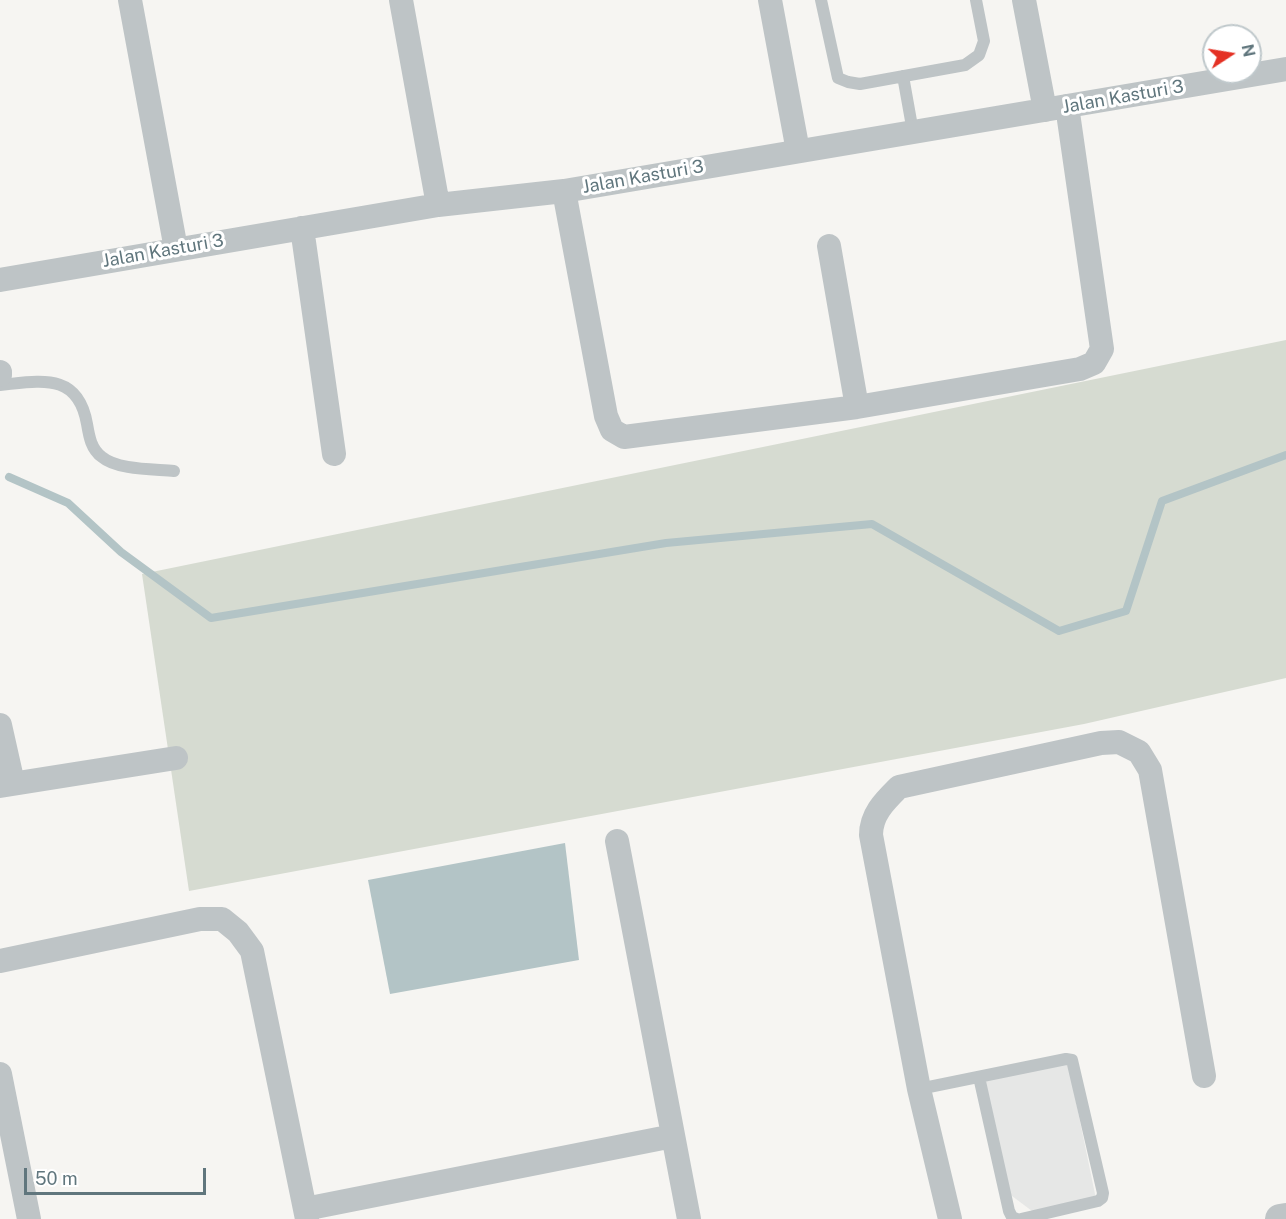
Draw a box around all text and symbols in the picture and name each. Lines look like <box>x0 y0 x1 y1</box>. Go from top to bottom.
north arrow <box>1202 24 1262 84</box>
text: N <box>1238 42 1259 59</box>
street label: Jalan Kasturi 3 <box>1061 76 1185 118</box>
street label: Jalan Kasturi 3 <box>581 156 705 198</box>
street label: Jalan Kasturi 3 <box>101 230 225 272</box>
scale bar <box>27 1156 208 1194</box>
text: 50 m <box>35 1168 78 1189</box>

